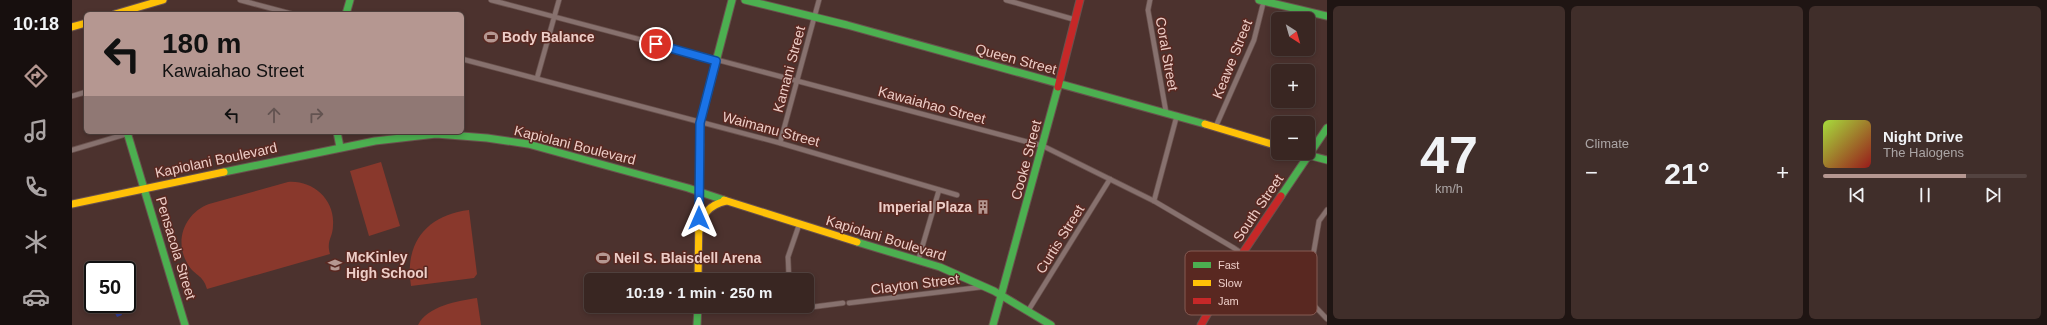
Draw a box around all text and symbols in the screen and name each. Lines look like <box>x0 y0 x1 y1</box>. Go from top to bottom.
north arrow <box>1271 12 1315 56</box>
map controls <box>1271 12 1315 160</box>
text: 10:18 <box>13 14 59 34</box>
street label: Coral Street <box>1153 16 1181 92</box>
street label: Keawe Street <box>1209 17 1255 101</box>
street label: Kamani Street <box>770 24 808 114</box>
pin <box>639 27 673 61</box>
icon: left <box>96 28 148 80</box>
text: 180 m <box>162 28 241 59</box>
sports icon: Body Balance <box>483 29 499 45</box>
place label: Body Balance <box>502 29 595 45</box>
icon: arrive <box>645 33 667 55</box>
street label: Queen Street <box>974 40 1058 78</box>
text: Kawaiahao Street <box>162 61 304 81</box>
icon: directions <box>22 62 50 90</box>
button: + <box>1271 64 1315 108</box>
street label: Kawaiahao Street <box>877 83 988 127</box>
icon: left <box>221 104 243 126</box>
icon: ahead <box>263 104 285 126</box>
icon: right <box>305 104 327 126</box>
street label: Waimanu Street <box>721 108 821 150</box>
button: − <box>1271 116 1315 160</box>
icon: music <box>22 117 50 145</box>
street label: Cooke Street <box>1008 118 1044 202</box>
street label: Kapiolani Boulevard <box>513 122 637 168</box>
text: 47 <box>1420 126 1478 184</box>
text: Night Drive <box>1883 128 1963 145</box>
text: Climate <box>1585 136 1629 151</box>
street label: Kapiolani Boulevard <box>153 139 279 181</box>
text: The Halogens <box>1883 145 1964 160</box>
text: 21° <box>1664 157 1710 190</box>
text: − <box>1585 160 1598 185</box>
text: + <box>1776 160 1789 185</box>
street label: South Street <box>1230 171 1286 245</box>
icon: phone <box>22 173 50 201</box>
text: km/h <box>1435 181 1463 196</box>
icon: previous <box>1846 184 1868 206</box>
icon: pause <box>1914 184 1936 206</box>
icon: next <box>1982 184 2004 206</box>
street label: Pensacola Street <box>153 195 199 301</box>
position arrow <box>678 197 720 239</box>
place label: Imperial Plaza <box>879 199 972 215</box>
building icon: Imperial Plaza <box>975 199 991 215</box>
street label: Curtis Street <box>1033 202 1087 276</box>
street label: Kapiolani Boulevard <box>824 212 948 264</box>
icon: climate <box>22 228 50 256</box>
place label: McKinley High School <box>346 249 428 281</box>
sports icon: Neil S. Blaisdell Arena <box>595 250 611 266</box>
place label: Neil S. Blaisdell Arena <box>614 250 762 266</box>
legend <box>1185 251 1317 315</box>
school or university icon: McKinley High School <box>327 257 343 273</box>
text: Fast <box>1218 259 1239 271</box>
speed limit sign: 50 <box>84 261 136 313</box>
street label: Clayton Street <box>870 271 960 297</box>
text: Slow <box>1218 277 1242 289</box>
icon: car <box>22 283 50 311</box>
text: 10:19 · 1 min · 250 m <box>626 284 772 301</box>
text: Jam <box>1218 295 1239 307</box>

